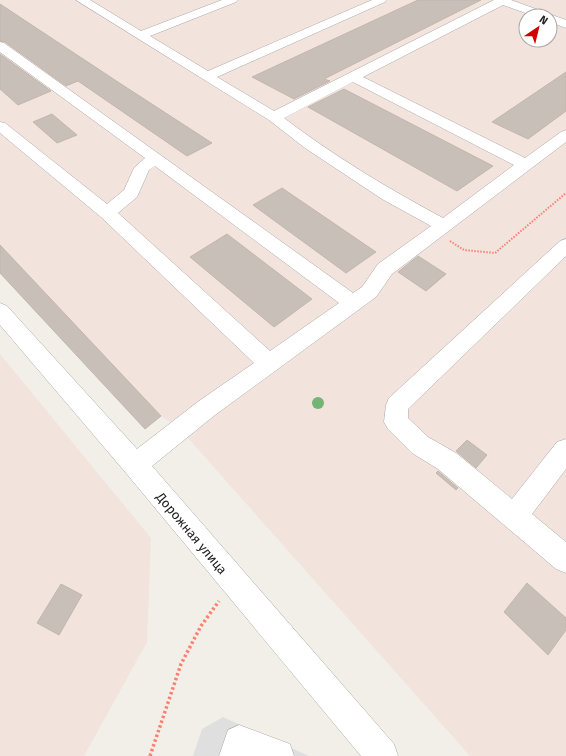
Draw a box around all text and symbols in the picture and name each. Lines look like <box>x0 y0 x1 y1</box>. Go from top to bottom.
north arrow <box>518 8 558 48</box>
text: N <box>537 13 550 28</box>
street label: Дорожная улица <box>153 489 230 577</box>

